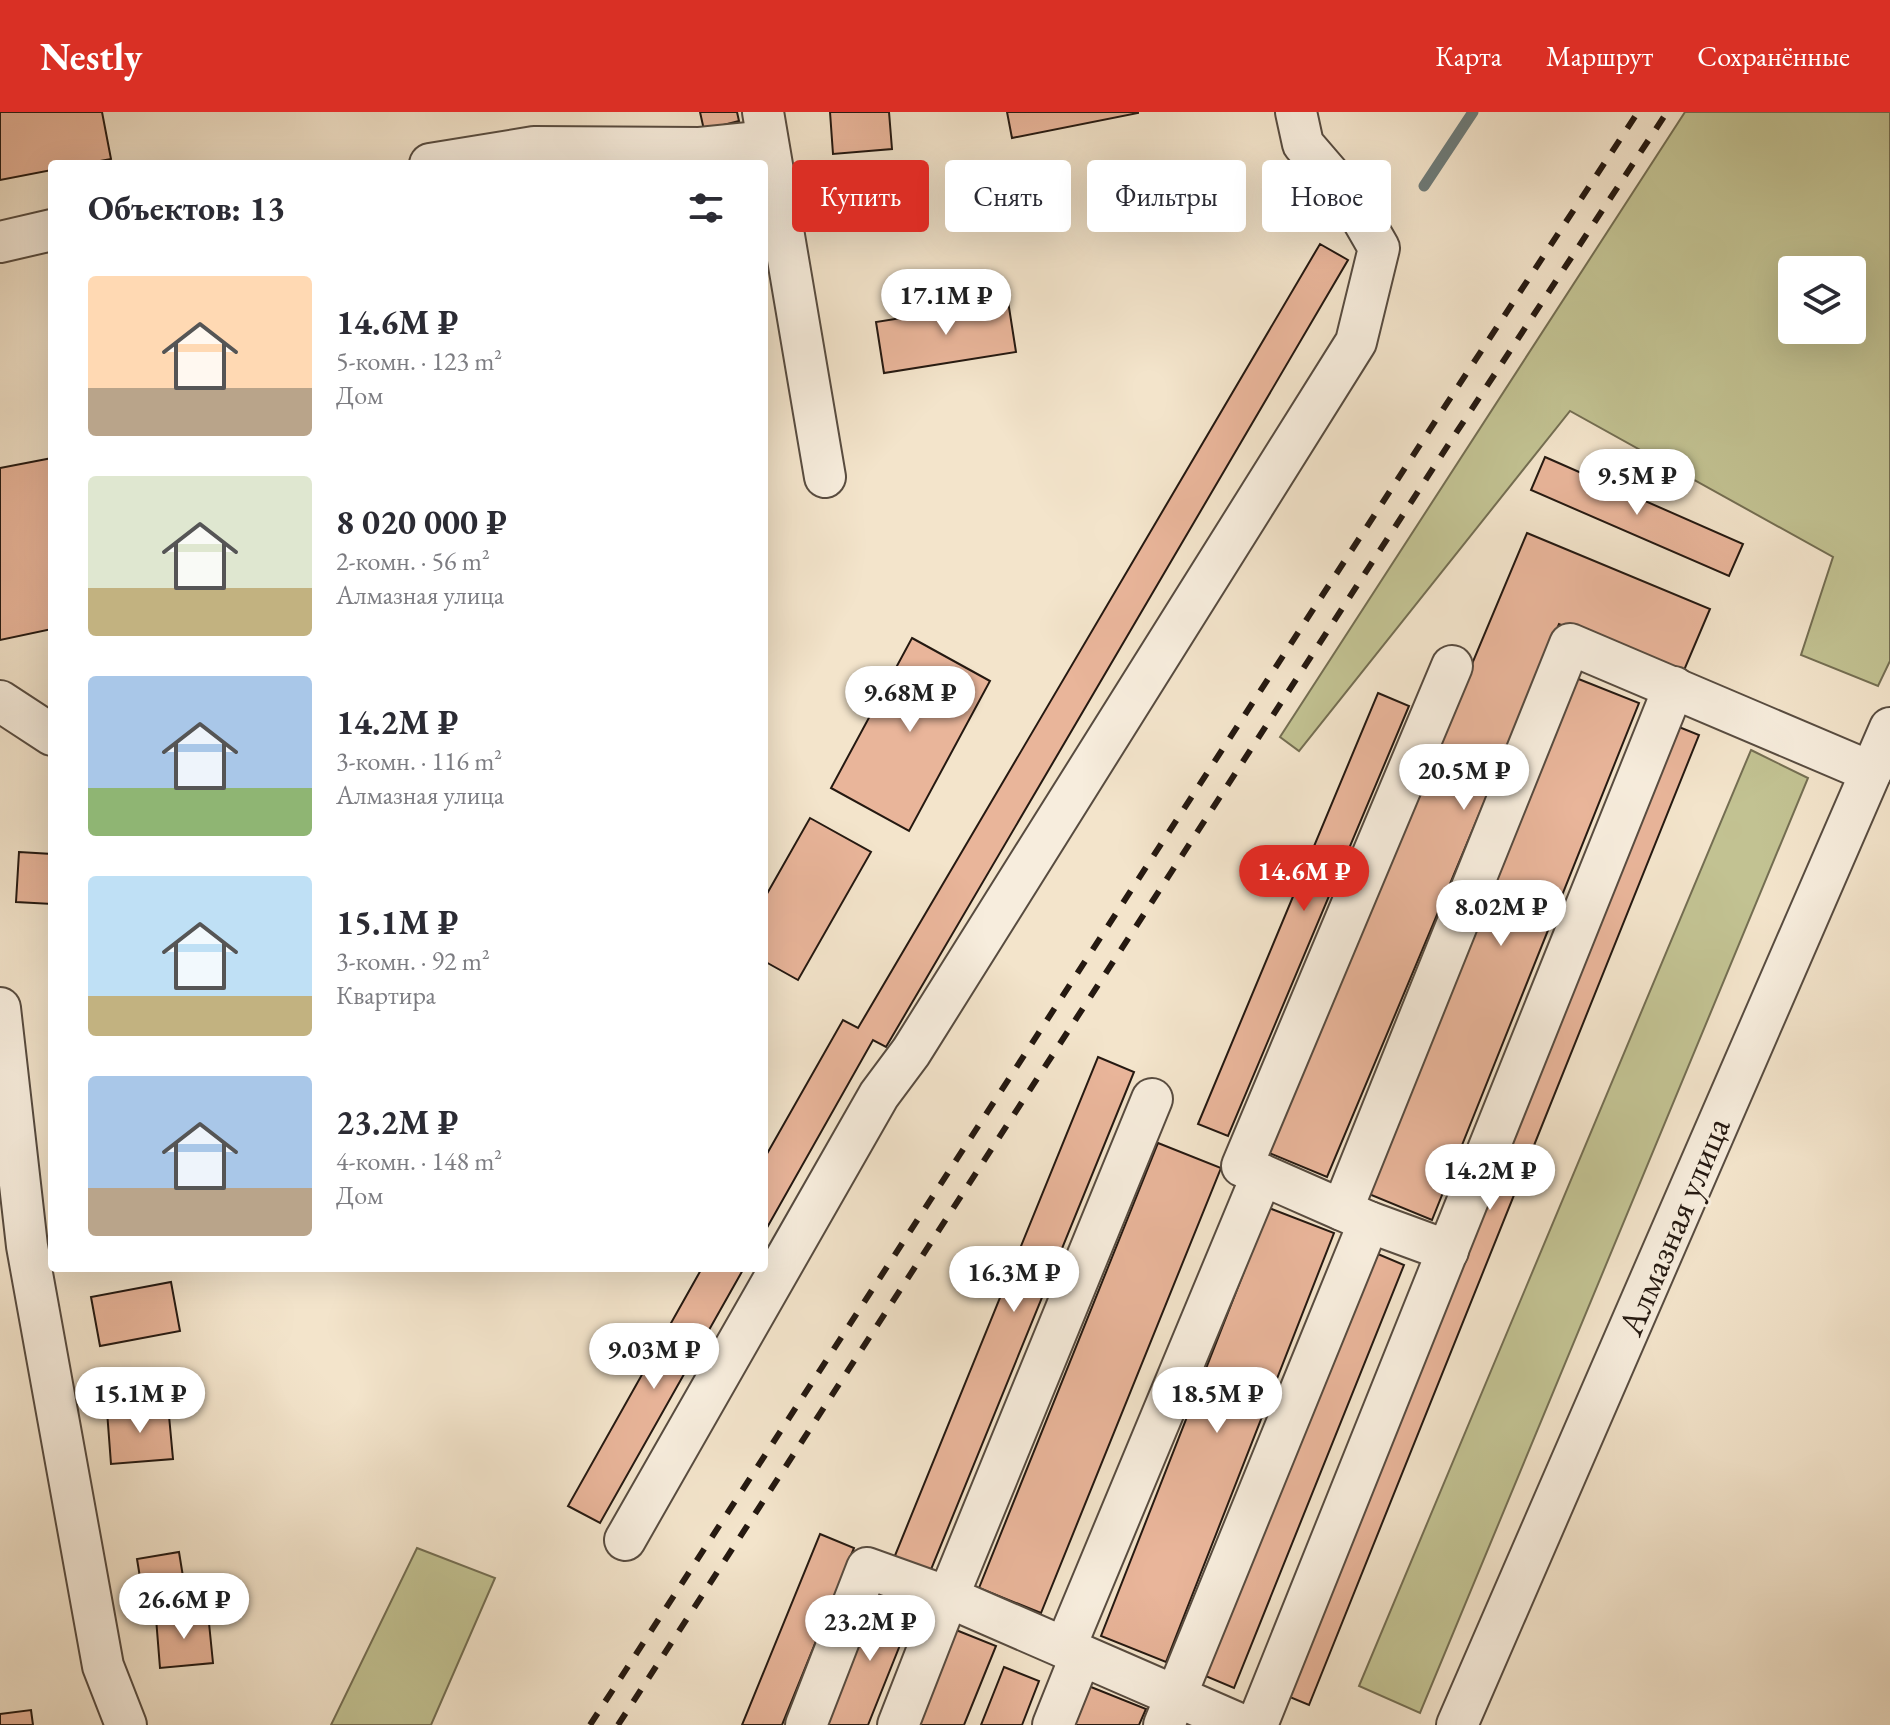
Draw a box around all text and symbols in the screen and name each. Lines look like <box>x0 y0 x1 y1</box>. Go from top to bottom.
text: Nestly <box>40 32 142 81</box>
text: Карта <box>1435 38 1502 74</box>
text: Маршрут <box>1546 38 1653 74</box>
text: Сохранённые <box>1697 38 1850 74</box>
chip: Купить <box>792 160 929 232</box>
chip: Снять <box>945 160 1071 232</box>
chip: Фильтры <box>1087 160 1246 232</box>
chip: Новое <box>1262 160 1391 232</box>
text: Объектов: 13 <box>88 186 285 230</box>
icon: filters <box>684 186 728 230</box>
map controls <box>1778 256 1866 344</box>
button: layers <box>1778 256 1866 344</box>
pin: 17.1M ₽ <box>872 269 1020 337</box>
text: 17.1M ₽ <box>899 278 993 312</box>
text: 14.6M ₽ <box>336 300 459 344</box>
icon: home <box>152 308 248 404</box>
text: 5-комн. · 123 m² <box>336 344 502 378</box>
text: Дом <box>336 378 383 412</box>
pin: 9.5M ₽ <box>1572 449 1702 517</box>
text: 9.5M ₽ <box>1597 458 1677 492</box>
text: 8 020 000 ₽ <box>336 500 507 544</box>
icon: home <box>152 508 248 604</box>
text: 2-комн. · 56 m² <box>336 544 490 578</box>
text: Алмазная улица <box>336 578 504 612</box>
pin: 9.68M ₽ <box>836 666 984 734</box>
text: 9.68M ₽ <box>863 675 957 709</box>
text: 14.2M ₽ <box>336 700 459 744</box>
icon: home <box>152 708 248 804</box>
text: 3-комн. · 116 m² <box>336 744 502 778</box>
pin: 20.5M ₽ <box>1390 744 1538 812</box>
text: 20.5M ₽ <box>1417 753 1511 787</box>
text: Алмазная улица <box>336 778 504 812</box>
pin: 14.6M ₽ <box>1230 845 1378 913</box>
text: 14.6M ₽ <box>1257 854 1351 888</box>
pin: 8.02M ₽ <box>1427 880 1575 948</box>
text: 8.02M ₽ <box>1454 889 1548 923</box>
text: 15.1M ₽ <box>336 900 459 944</box>
icon: home <box>152 908 248 1004</box>
text: 3-комн. · 92 m² <box>336 944 490 978</box>
text: Квартира <box>336 978 436 1012</box>
text: 23.2M ₽ <box>336 1100 459 1144</box>
icon: home <box>152 1108 248 1204</box>
street label: Алмазная улица <box>1606 1109 1741 1344</box>
text: 4-комн. · 148 m² <box>336 1144 502 1178</box>
pin: 14.2M ₽ <box>1416 1144 1564 1212</box>
text: 14.2M ₽ <box>1443 1153 1537 1187</box>
text: Дом <box>336 1178 383 1212</box>
pin: 16.3M ₽ <box>940 1246 1088 1314</box>
text: 16.3M ₽ <box>967 1255 1061 1289</box>
pin: 9.03M ₽ <box>580 1323 728 1391</box>
text: 9.03M ₽ <box>607 1332 701 1366</box>
pin: 15.1M ₽ <box>66 1367 214 1435</box>
pin: 18.5M ₽ <box>1143 1367 1291 1435</box>
text: 15.1M ₽ <box>93 1376 187 1410</box>
text: 18.5M ₽ <box>1170 1376 1264 1410</box>
pin: 26.6M ₽ <box>110 1573 258 1641</box>
text: 26.6M ₽ <box>137 1582 231 1616</box>
pin: 23.2M ₽ <box>796 1595 944 1663</box>
text: 23.2M ₽ <box>823 1604 917 1638</box>

